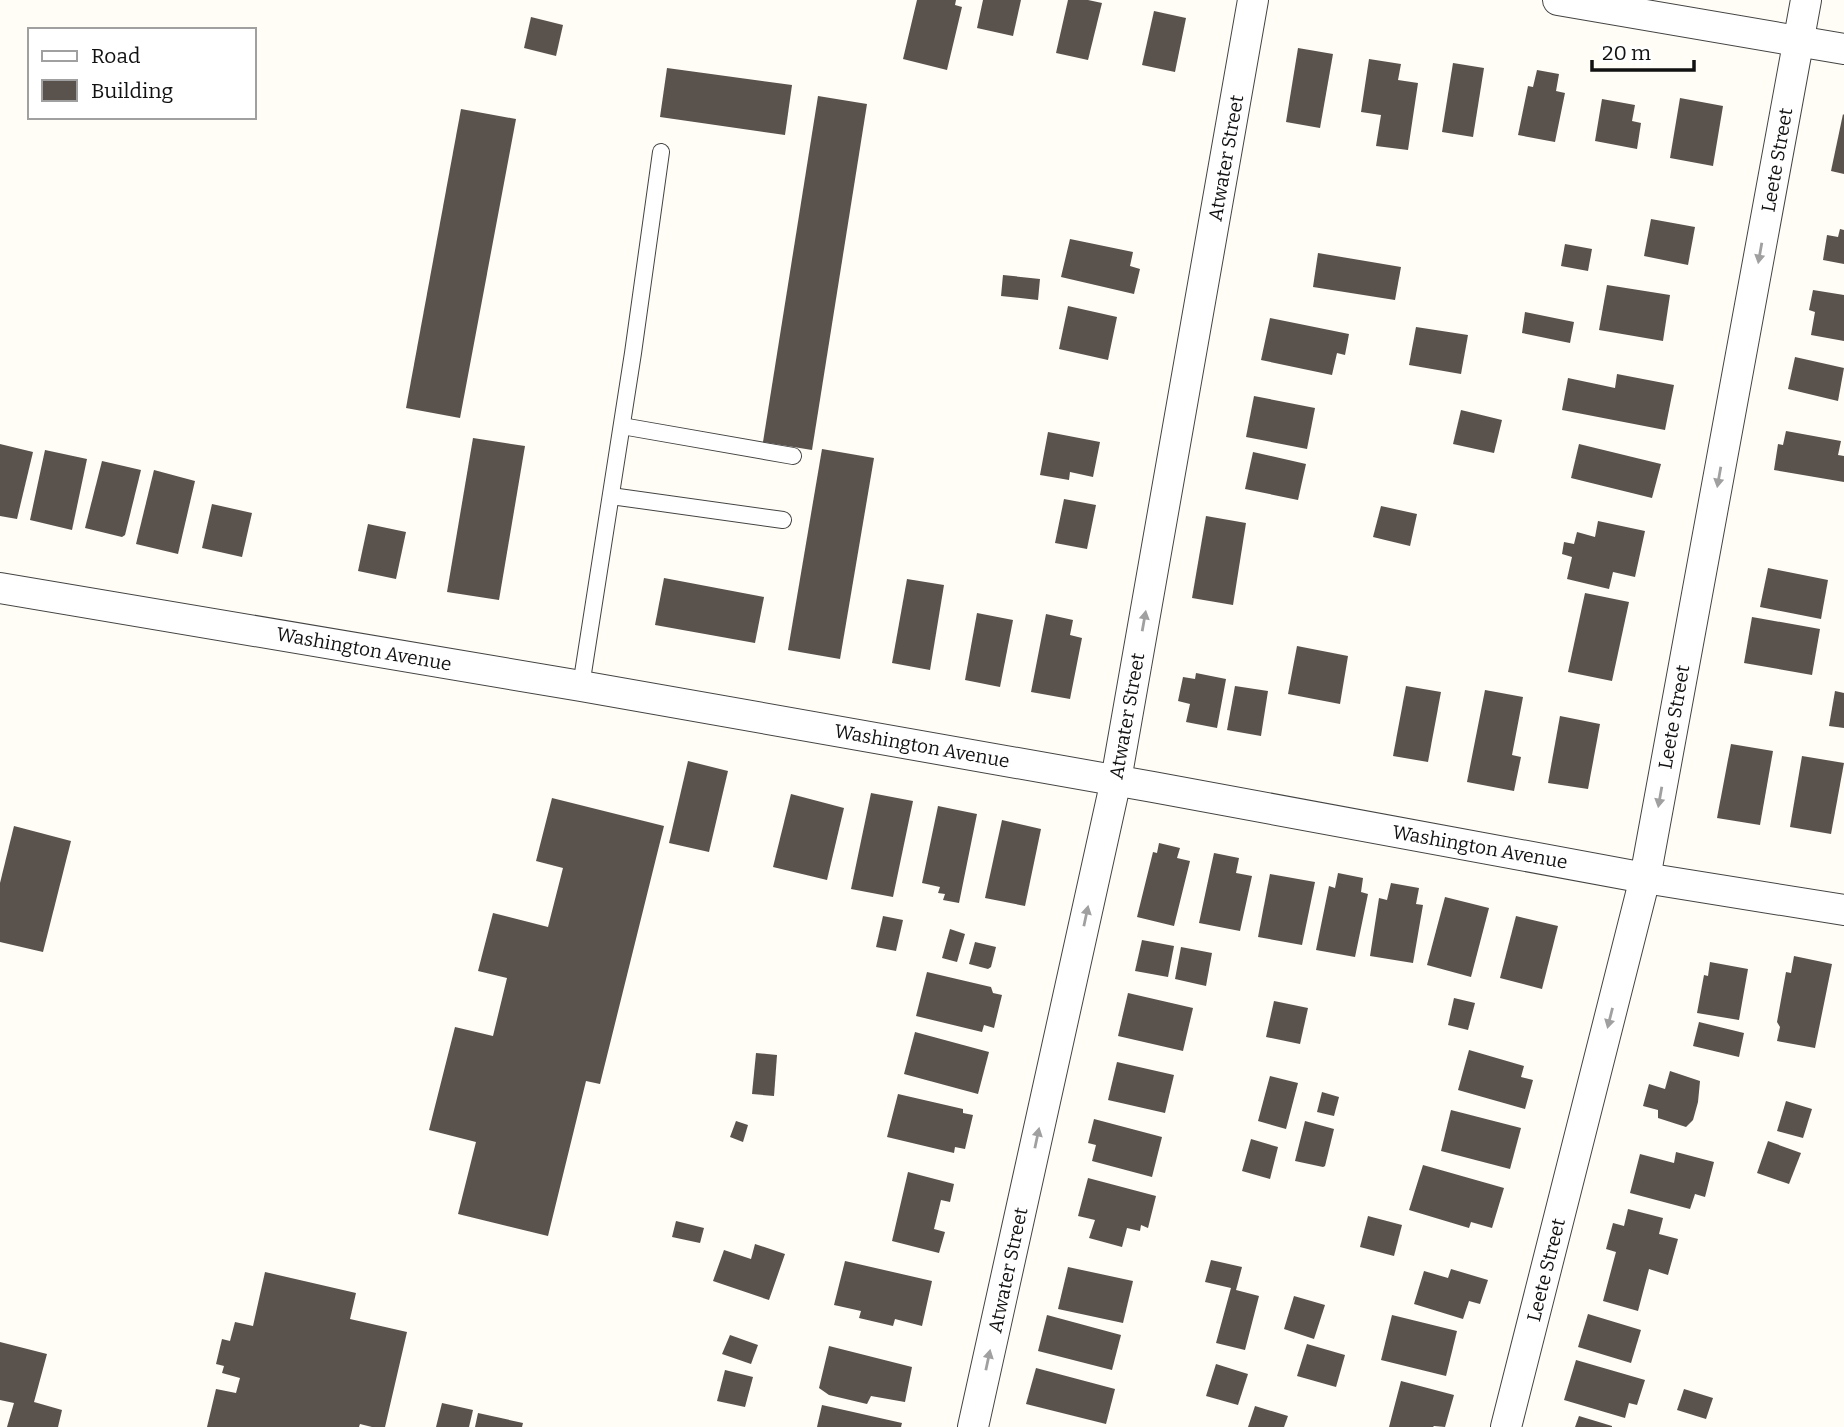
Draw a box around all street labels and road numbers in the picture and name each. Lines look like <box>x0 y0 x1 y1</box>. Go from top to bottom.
street label: Atwater Street <box>1204 93 1248 223</box>
street label: Leete Street <box>1757 106 1798 214</box>
street label: Washington Avenue <box>275 622 453 676</box>
street label: Atwater Street <box>1105 651 1149 781</box>
street label: Leete Street <box>1654 663 1695 771</box>
street label: Washington Avenue <box>833 719 1011 773</box>
street label: Washington Avenue <box>1391 820 1569 874</box>
street label: Atwater Street <box>983 1205 1033 1335</box>
street label: Leete Street <box>1522 1216 1570 1324</box>

